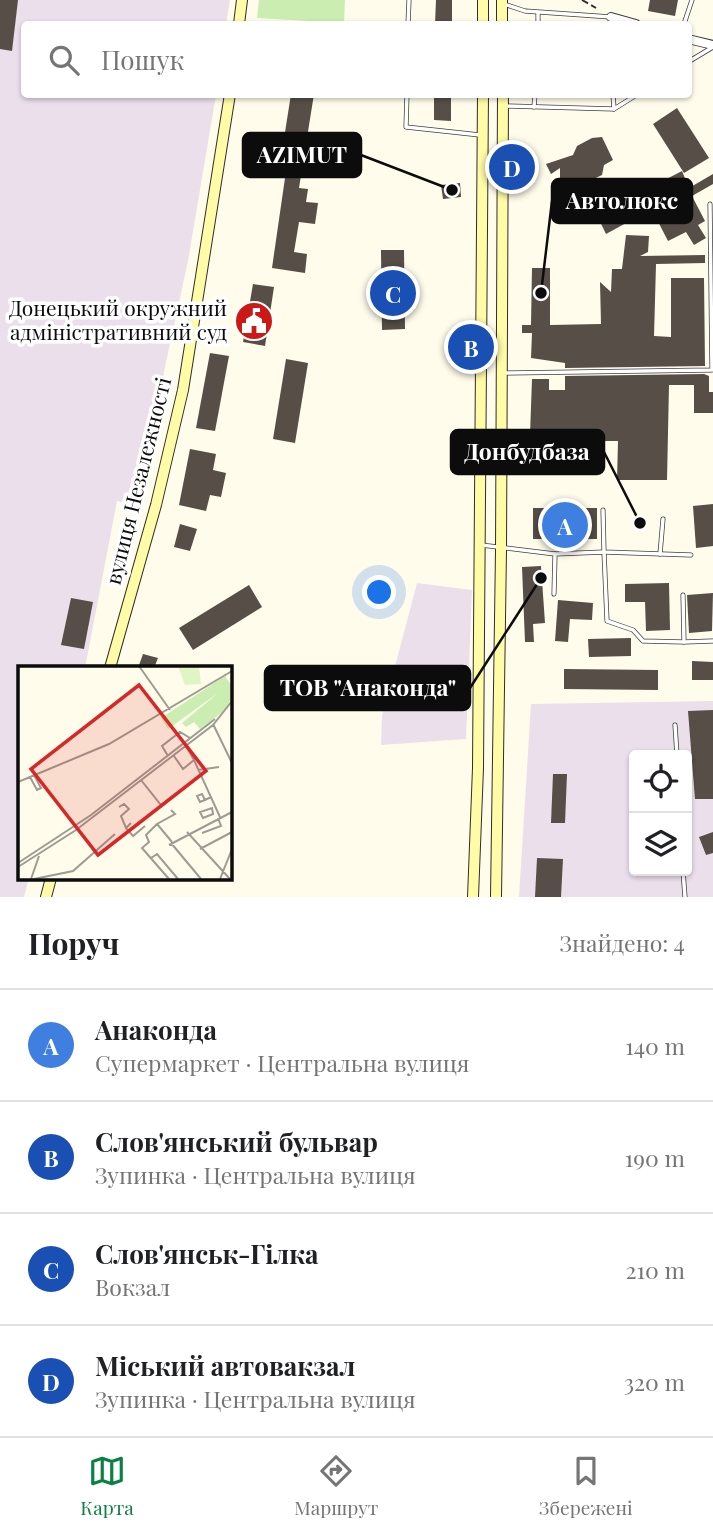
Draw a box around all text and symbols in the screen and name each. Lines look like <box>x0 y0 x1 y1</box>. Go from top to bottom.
search box <box>21 21 692 98</box>
icon: search <box>45 41 83 79</box>
text: Пошук <box>101 42 184 77</box>
callout: AZIMUT <box>243 133 361 177</box>
text: AZIMUT <box>256 138 347 169</box>
pin: D <box>489 141 535 193</box>
callout: Автолюкс <box>552 179 692 223</box>
text: Автолюкс <box>565 184 678 215</box>
pin: C <box>370 267 416 319</box>
place label: Донецький окружний адміністративний суд <box>9 293 227 345</box>
public building icon: Донецький окружний адміністративний суд <box>233 300 275 342</box>
pin: B <box>448 321 494 373</box>
street label: вулиця Незалежності <box>98 374 176 587</box>
callout: Донбудбаза <box>451 430 604 474</box>
text: Донбудбаза <box>464 435 590 466</box>
pin: A <box>542 499 588 551</box>
your location <box>362 575 396 609</box>
inset map <box>18 666 231 880</box>
callout: ТОВ "Анаконда" <box>265 666 470 710</box>
text: ТОВ "Анаконда" <box>280 671 456 702</box>
map controls <box>629 750 692 876</box>
button: locate <box>629 750 692 813</box>
button: layers <box>629 813 692 876</box>
text: Поруч <box>28 923 119 963</box>
text: Знайдено: 4 <box>559 927 685 958</box>
text: Анаконда <box>95 1012 217 1047</box>
text: A <box>43 1030 59 1061</box>
text: 140 m <box>625 1030 685 1061</box>
text: Супермаркет · Центральна вулиця <box>95 1047 469 1078</box>
text: Слов'янський бульвар <box>95 1124 378 1159</box>
text: B <box>43 1142 59 1173</box>
text: 190 m <box>625 1142 685 1173</box>
text: Зупинка · Центральна вулиця <box>95 1159 416 1190</box>
text: Слов'янськ-Гілка <box>95 1236 319 1271</box>
text: C <box>43 1254 59 1285</box>
text: 210 m <box>626 1254 685 1285</box>
text: Вокзал <box>95 1271 170 1302</box>
text: Міський автовакзал <box>95 1348 355 1383</box>
text: D <box>42 1366 60 1397</box>
text: 320 m <box>624 1366 685 1397</box>
text: Зупинка · Центральна вулиця <box>95 1383 416 1414</box>
tab: Карта <box>80 1452 134 1520</box>
tab: Маршрут <box>294 1452 378 1520</box>
tab: Збережені <box>539 1452 633 1520</box>

